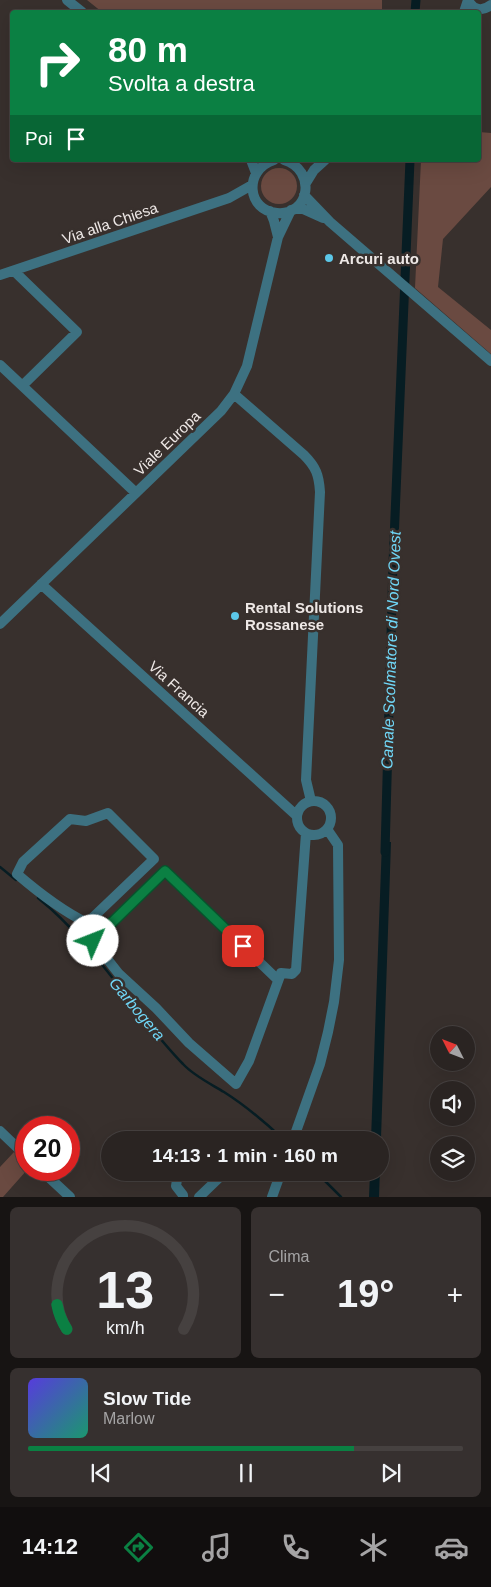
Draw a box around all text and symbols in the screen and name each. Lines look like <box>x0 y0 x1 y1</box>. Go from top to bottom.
icon: right <box>25 30 90 95</box>
text: 80 m <box>108 30 188 69</box>
text: Svolta a destra <box>108 71 255 96</box>
icon: arrive <box>62 125 90 153</box>
text: Poi <box>25 128 52 149</box>
street label: Via alla Chiesa <box>60 199 161 247</box>
place label: Arcuri auto <box>339 250 419 267</box>
marker: Arcuri auto <box>323 252 335 264</box>
street label: Viale Europa <box>130 407 204 479</box>
water label: Canale Scolmatore di Nord Ovest <box>378 530 404 769</box>
place label: Rental Solutions Rossanese <box>245 599 363 633</box>
marker: Rental Solutions Rossanese <box>229 610 241 622</box>
street label: Via Francia <box>145 657 213 721</box>
position arrow <box>66 914 118 966</box>
pin <box>222 925 264 967</box>
icon: arrive <box>229 932 257 960</box>
water label: Garbogera <box>106 974 168 1044</box>
north arrow <box>430 1026 475 1071</box>
map controls <box>430 1026 475 1181</box>
button: sound <box>430 1081 475 1126</box>
speed limit sign: 20 <box>15 1116 80 1181</box>
button: layers <box>430 1136 475 1181</box>
text: 14:13 · 1 min · 160 m <box>152 1145 338 1166</box>
text: Clima <box>269 1248 309 1265</box>
text: 13 <box>96 1261 154 1319</box>
text: 19° <box>337 1273 394 1315</box>
text: − <box>269 1279 285 1310</box>
text: + <box>447 1279 463 1310</box>
text: km/h <box>106 1318 145 1338</box>
text: Slow Tide <box>103 1388 191 1409</box>
text: Marlow <box>103 1410 155 1427</box>
icon: previous <box>87 1459 115 1487</box>
icon: pause <box>232 1459 260 1487</box>
icon: next <box>377 1459 405 1487</box>
icon: directions <box>121 1530 156 1565</box>
icon: music <box>199 1530 234 1565</box>
icon: phone <box>278 1530 313 1565</box>
icon: climate <box>356 1530 391 1565</box>
icon: car <box>434 1530 469 1565</box>
text: 14:12 <box>22 1534 78 1559</box>

